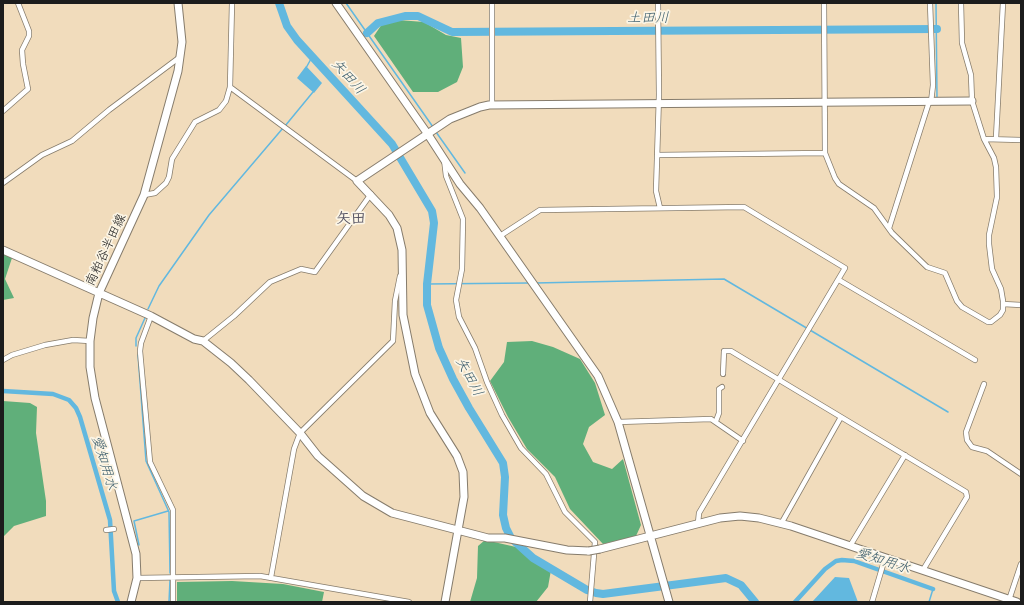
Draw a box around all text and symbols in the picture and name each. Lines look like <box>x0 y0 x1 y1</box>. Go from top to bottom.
water label: 土田川 <box>627 10 669 26</box>
water label: 矢田川 <box>328 56 368 98</box>
district label: 矢田 <box>336 210 366 228</box>
street label: 南粕谷半田線 <box>82 211 130 289</box>
water label: 矢田川 <box>452 355 486 399</box>
water label: 愛知用水 <box>88 434 120 492</box>
water label: 愛知用水 <box>854 544 912 578</box>

